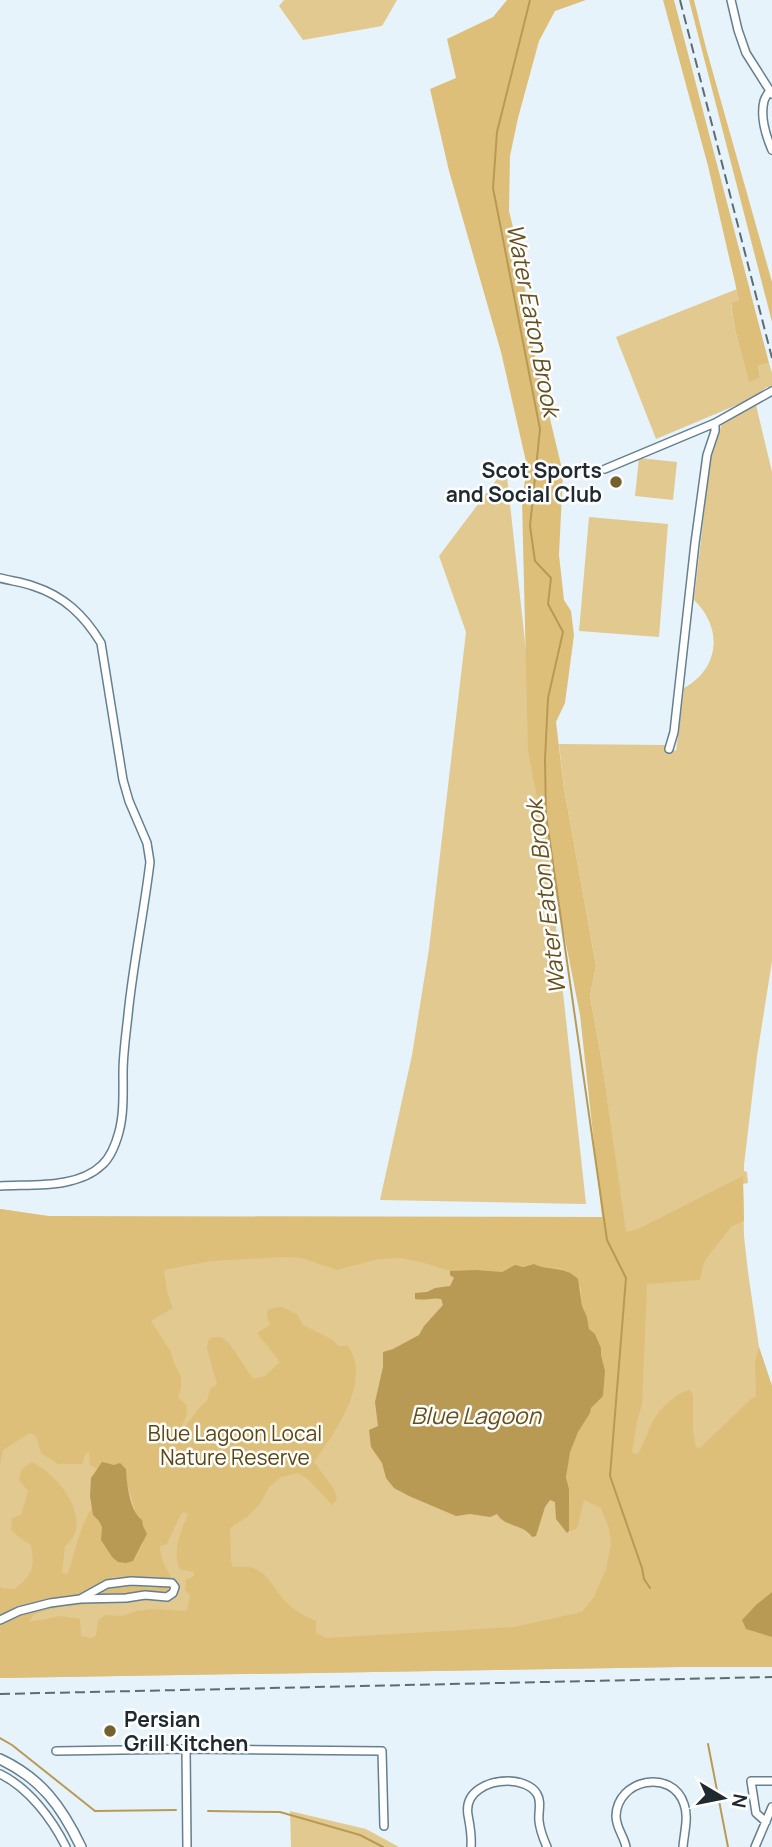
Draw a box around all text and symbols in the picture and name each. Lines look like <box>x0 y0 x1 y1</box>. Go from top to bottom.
water label: Water Eaton Brook <box>500 221 569 423</box>
place label: Scot Sports and Social Club <box>446 456 602 508</box>
marker: Scot Sports and Social Club <box>608 474 624 490</box>
water label: Water Eaton Brook <box>517 794 573 996</box>
water label: Blue Lagoon <box>411 1399 542 1431</box>
park label: Blue Lagoon Local Nature Reserve <box>148 1419 322 1471</box>
place label: Persian Grill Kitchen <box>124 1705 248 1757</box>
marker: Persian Grill Kitchen <box>102 1723 118 1739</box>
north arrow <box>688 1763 758 1833</box>
text: N <box>726 1792 754 1810</box>

